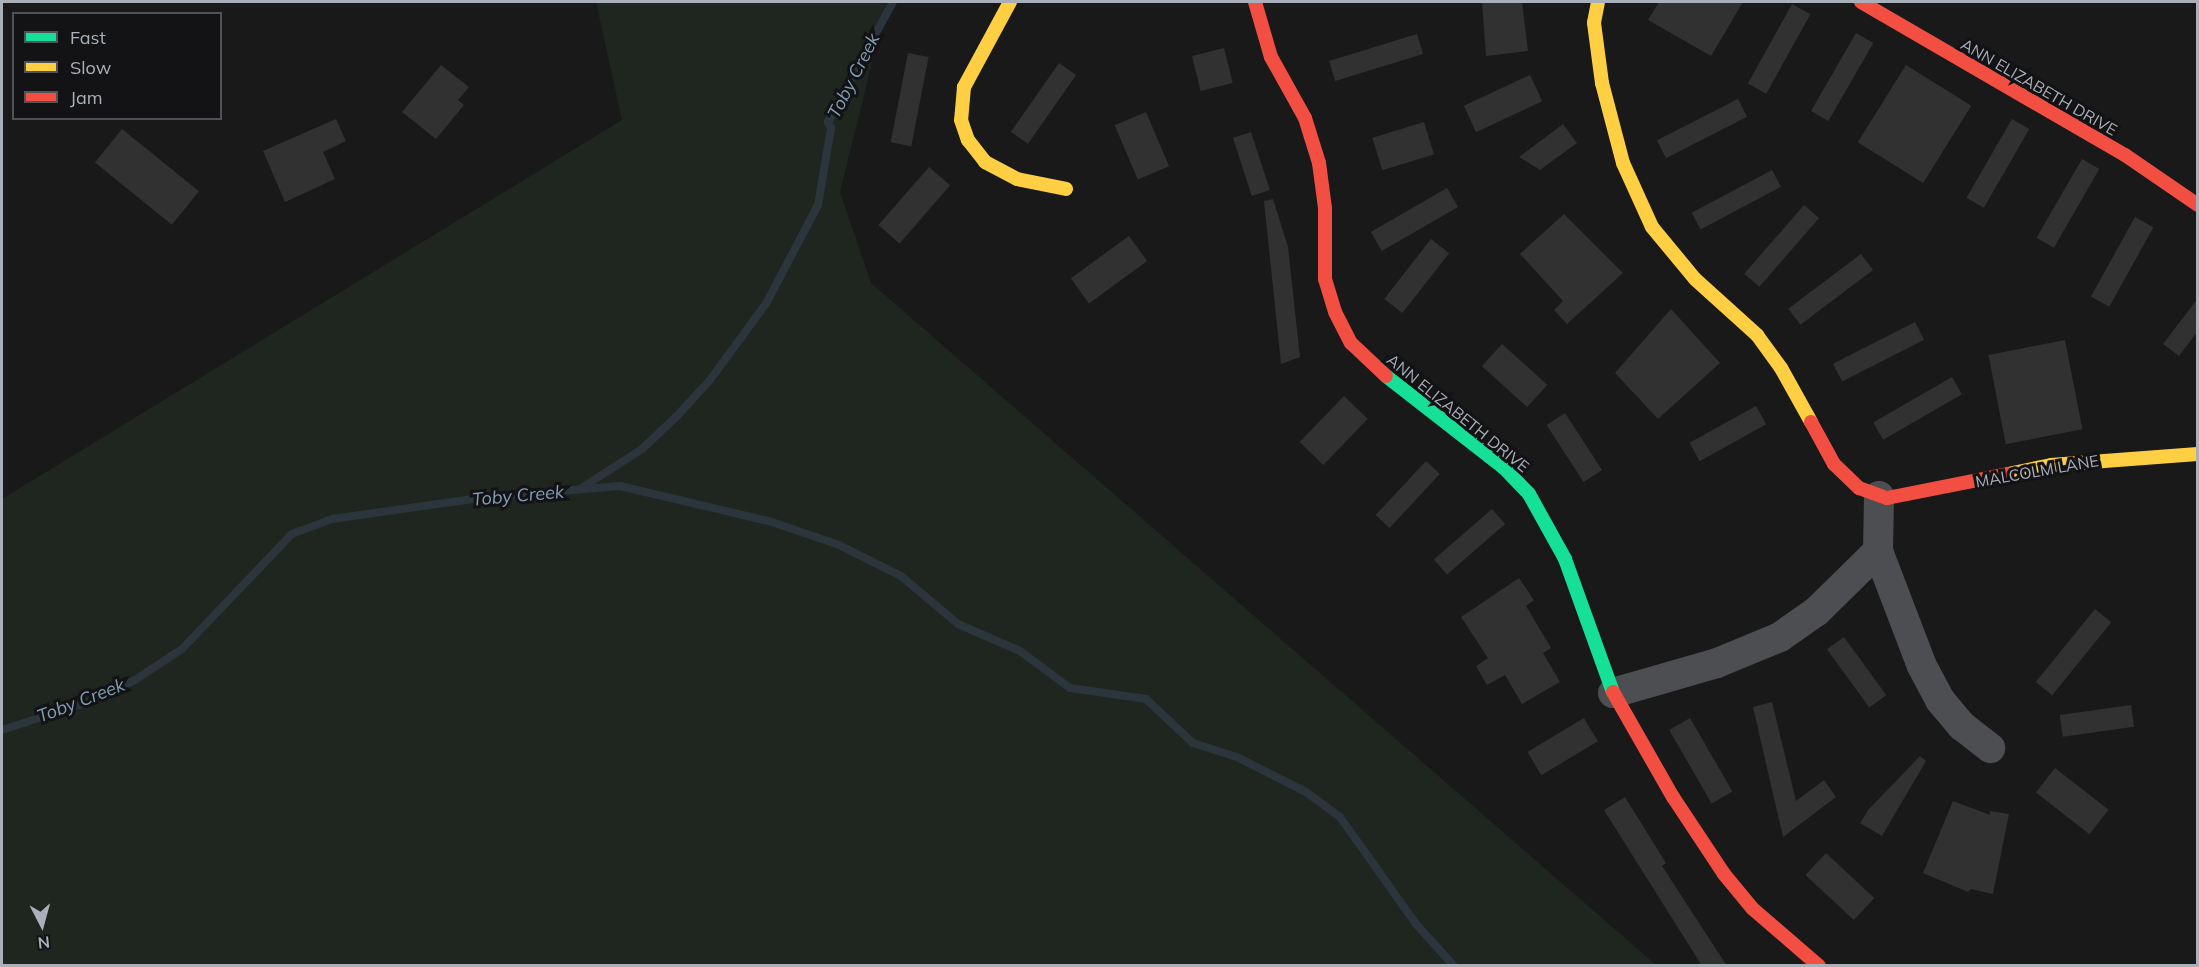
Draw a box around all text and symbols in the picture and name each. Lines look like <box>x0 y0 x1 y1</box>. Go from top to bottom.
legend <box>12 12 222 120</box>
text: Fast <box>70 26 106 49</box>
water label: Toby Creek <box>823 30 885 122</box>
street label: ANN ELIZABETH DRIVE <box>1957 34 2121 140</box>
text: Slow <box>70 56 111 79</box>
text: Jam <box>70 86 103 109</box>
street label: ANN ELIZABETH DRIVE <box>1383 350 1533 476</box>
street label: MALCOLM LANE <box>1974 451 2100 491</box>
water label: Toby Creek <box>471 481 565 511</box>
water label: Toby Creek <box>34 674 128 728</box>
north arrow <box>12 895 72 955</box>
text: N <box>37 932 51 953</box>

